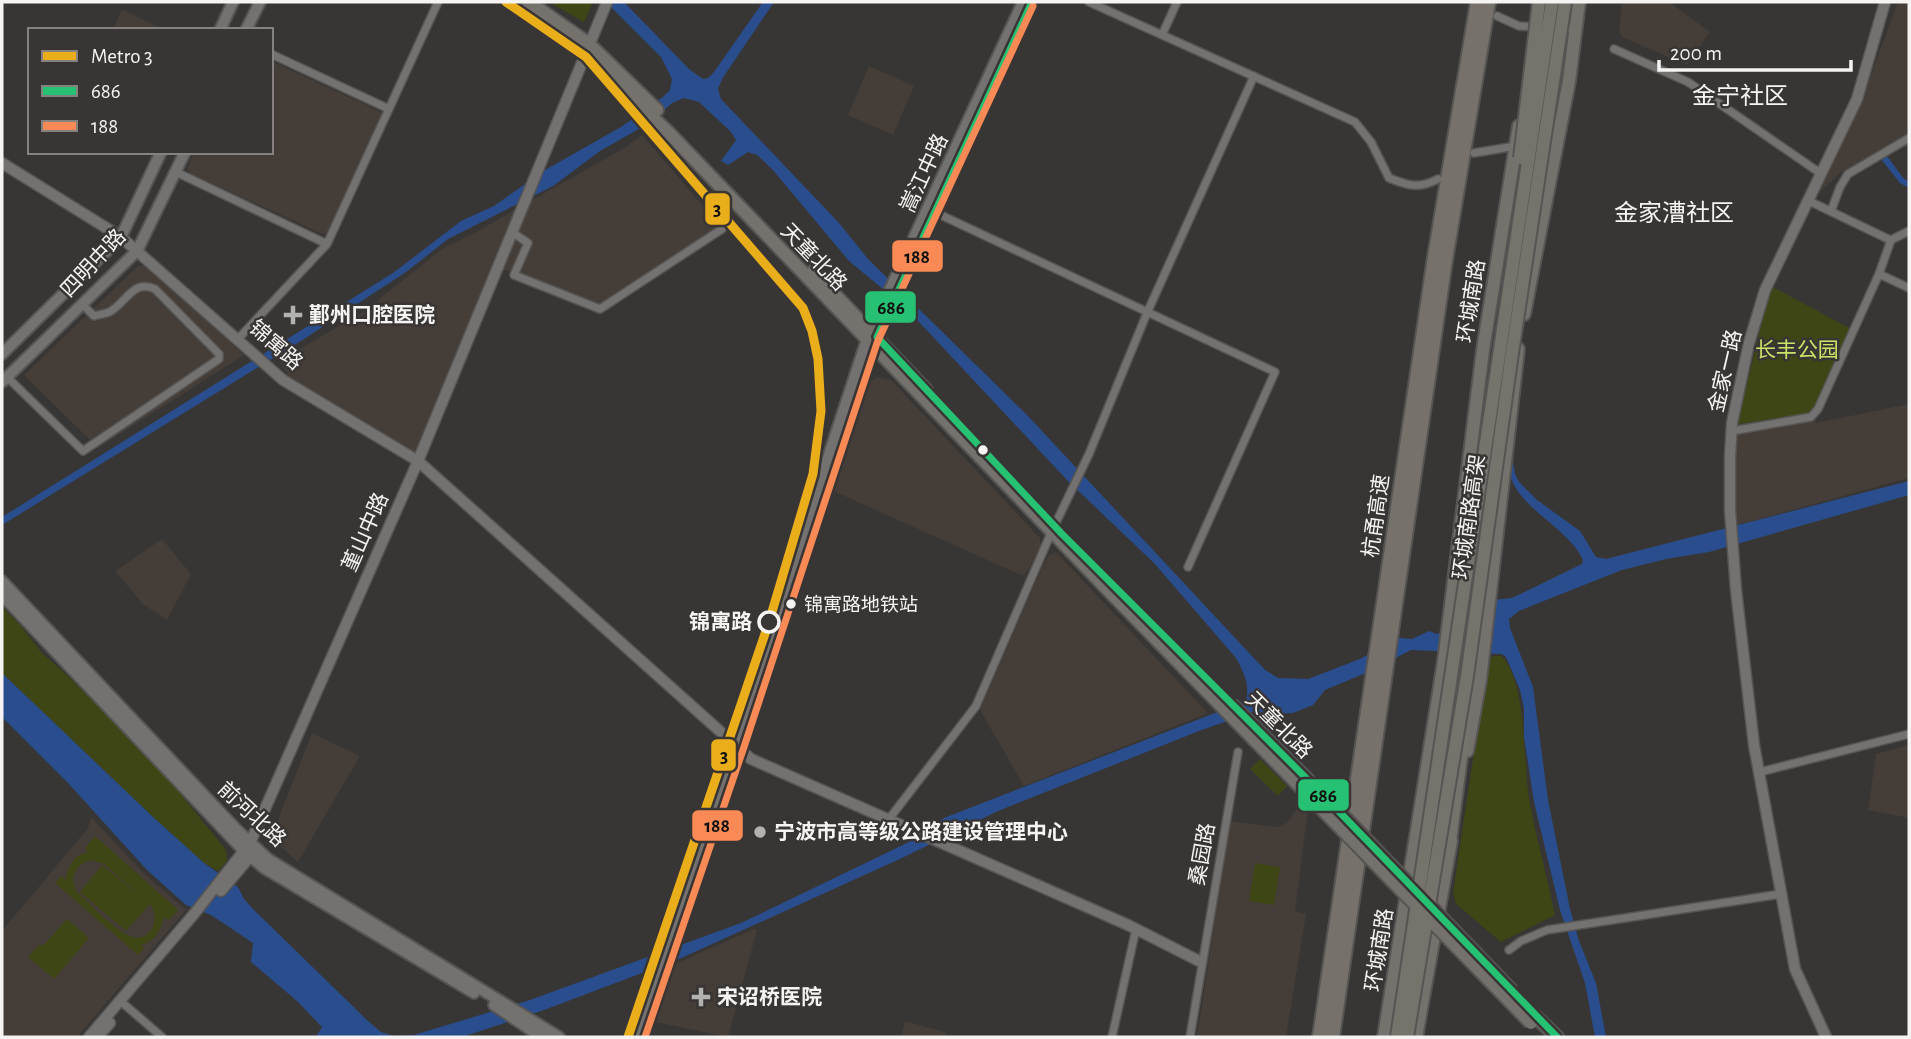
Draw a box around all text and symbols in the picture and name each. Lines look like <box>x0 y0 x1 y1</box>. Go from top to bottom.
legend <box>28 28 273 154</box>
scale bar <box>1659 28 1852 72</box>
text: 200 m <box>1670 43 1722 64</box>
text: Metro 3 <box>91 46 153 67</box>
text: 686 <box>91 81 121 102</box>
district label: 金宁社区 <box>1692 83 1788 109</box>
text: 188 <box>91 116 118 137</box>
street label: 嵩江中路 <box>896 130 952 216</box>
line badge: 3 <box>704 192 731 226</box>
text: 3 <box>713 200 721 219</box>
district label: 金家漕社区 <box>1614 200 1734 226</box>
street label: 天童北路 <box>777 219 851 295</box>
street label: 四明中路 <box>56 225 130 301</box>
line badge: 188 <box>891 239 944 273</box>
text: 188 <box>904 248 930 267</box>
street label: 环城南路 <box>1454 258 1488 344</box>
line badge: 686 <box>864 290 917 324</box>
text: 686 <box>877 299 905 318</box>
place label: 鄞州口腔医院 <box>309 303 435 326</box>
marker: 鄞州口腔医院 <box>283 305 303 325</box>
street label: 锦寓路 <box>245 316 307 374</box>
street label: 金家一路 <box>1705 328 1745 414</box>
park label: 长丰公园 <box>1755 339 1839 361</box>
unlabelled marker <box>976 443 990 457</box>
street label: 环城南路高架 <box>1449 453 1489 581</box>
street label: 杭甬高速 <box>1359 473 1393 559</box>
street label: 堇山中路 <box>338 489 392 575</box>
place label: 锦寓路地铁站 <box>804 594 918 615</box>
marker: 锦寓路地铁站 <box>784 597 798 611</box>
place label: 锦寓路 <box>689 611 752 633</box>
marker: 锦寓路 <box>758 611 780 633</box>
street label: 天童北路 <box>1242 688 1316 762</box>
line badge: 3 <box>710 738 737 772</box>
text: 3 <box>720 747 728 766</box>
street label: 前河北路 <box>214 777 290 851</box>
line badge: 686 <box>1297 778 1350 812</box>
text: 686 <box>1309 787 1337 806</box>
line badge: 188 <box>691 809 744 842</box>
text: 188 <box>704 817 730 836</box>
place label: 宁波市高等级公路建设管理中心 <box>774 820 1068 843</box>
street label: 桑园路 <box>1186 821 1218 887</box>
marker: 宁波市高等级公路建设管理中心 <box>752 824 768 840</box>
street label: 环城南路 <box>1362 907 1396 993</box>
place label: 宋诏桥医院 <box>717 986 822 1008</box>
marker: 宋诏桥医院 <box>691 987 711 1007</box>

